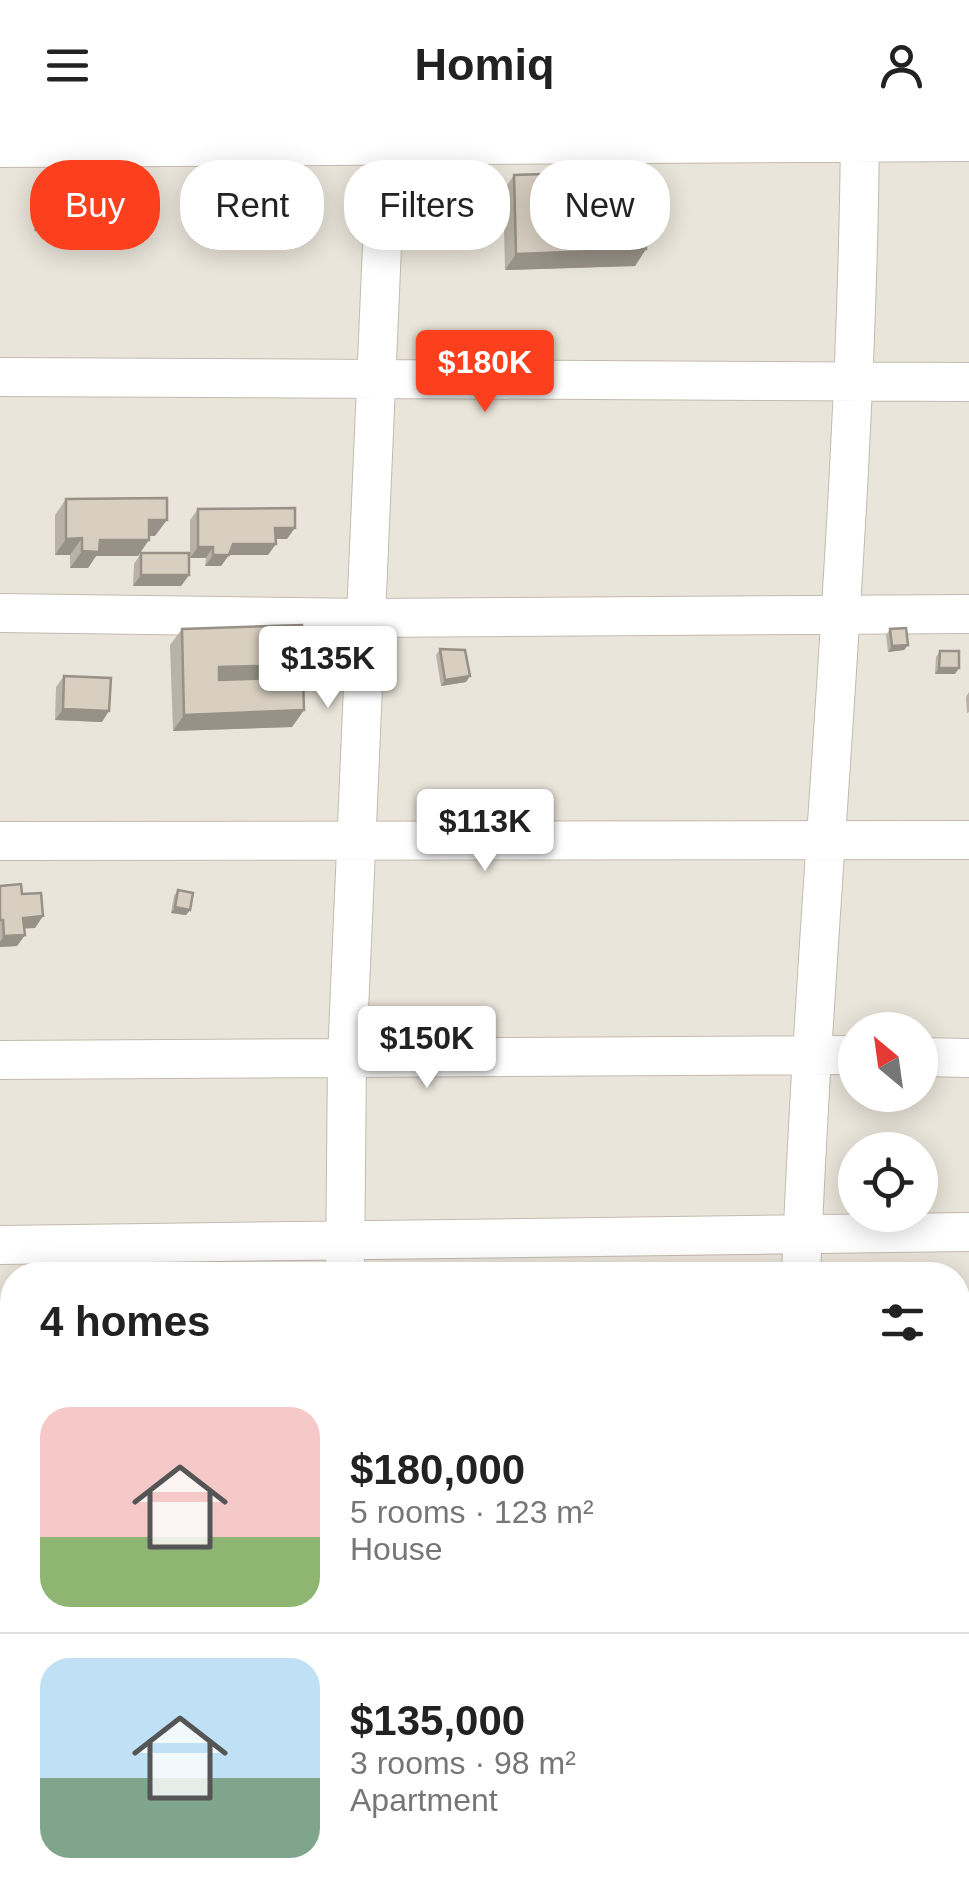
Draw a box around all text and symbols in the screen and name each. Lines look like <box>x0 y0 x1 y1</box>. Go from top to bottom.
icon: menu <box>40 38 95 93</box>
icon: person <box>874 38 929 93</box>
text: Homiq <box>415 39 555 90</box>
chip: Buy <box>30 160 160 250</box>
chip: Rent <box>180 160 324 250</box>
chip: Filters <box>344 160 510 250</box>
chip: New <box>530 160 670 250</box>
pin: $180K <box>415 330 555 415</box>
text: $180K <box>438 344 532 380</box>
pin: $135K <box>258 626 398 711</box>
text: $135K <box>281 640 375 676</box>
pin: $113K <box>415 789 555 874</box>
text: $113K <box>439 803 531 839</box>
pin: $150K <box>357 1006 497 1091</box>
north arrow <box>838 1012 938 1112</box>
map controls <box>838 1012 938 1232</box>
text: $150K <box>380 1020 474 1056</box>
button: locate <box>838 1132 938 1232</box>
icon: filters <box>875 1295 930 1350</box>
text: 4 homes <box>40 1298 210 1345</box>
text: $180,000 <box>350 1446 525 1493</box>
icon: home <box>120 1447 240 1567</box>
text: 5 rooms · 123 m² <box>350 1494 594 1530</box>
text: House <box>350 1531 443 1567</box>
text: $135,000 <box>350 1697 525 1744</box>
icon: home <box>120 1698 240 1818</box>
text: 3 rooms · 98 m² <box>350 1745 576 1781</box>
text: Apartment <box>350 1782 498 1818</box>

